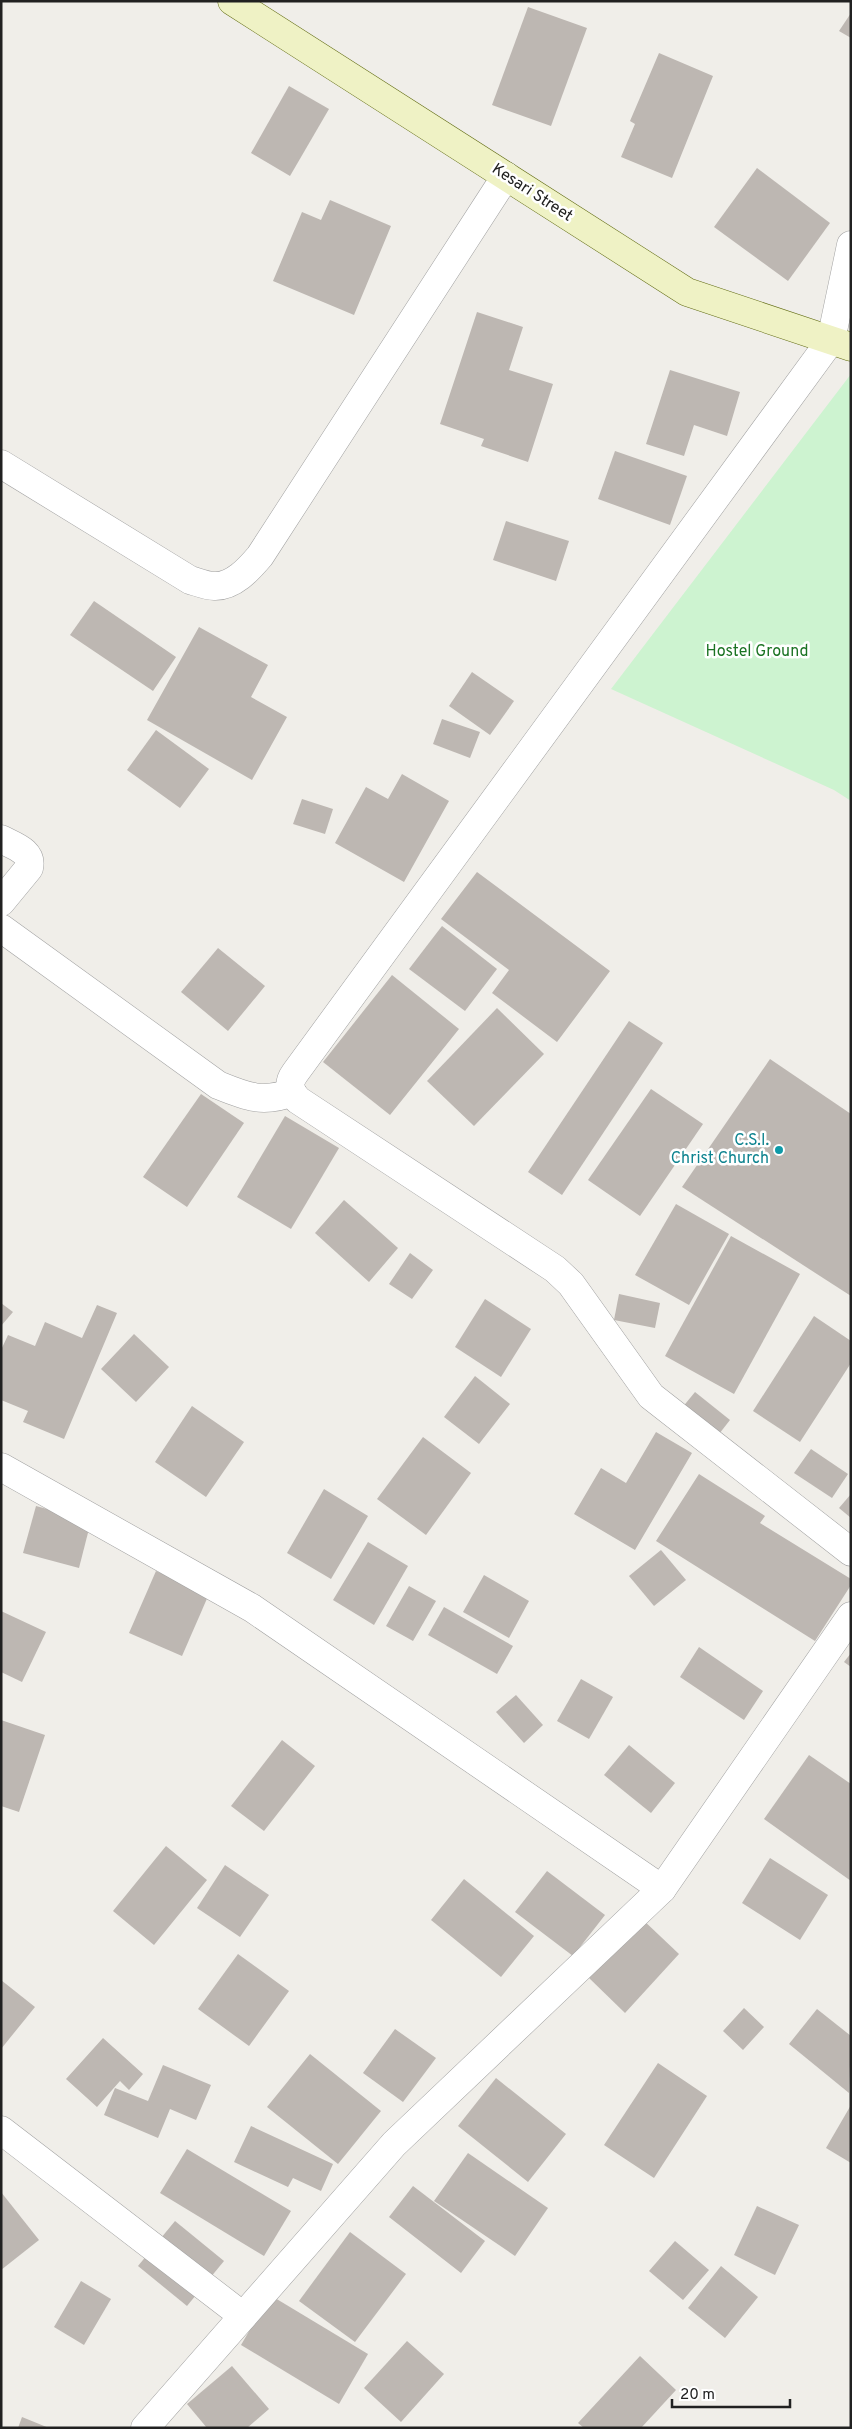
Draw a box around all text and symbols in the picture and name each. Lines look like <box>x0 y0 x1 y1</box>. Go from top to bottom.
street label: Kesari Street <box>488 159 576 227</box>
park label: Hostel Ground <box>706 642 808 662</box>
place label: C.S.I. Christ Church <box>671 1131 769 1169</box>
marker: C.S.I. Christ Church <box>773 1144 785 1156</box>
scale bar <box>672 2376 790 2408</box>
text: 20 m <box>680 2386 715 2405</box>

